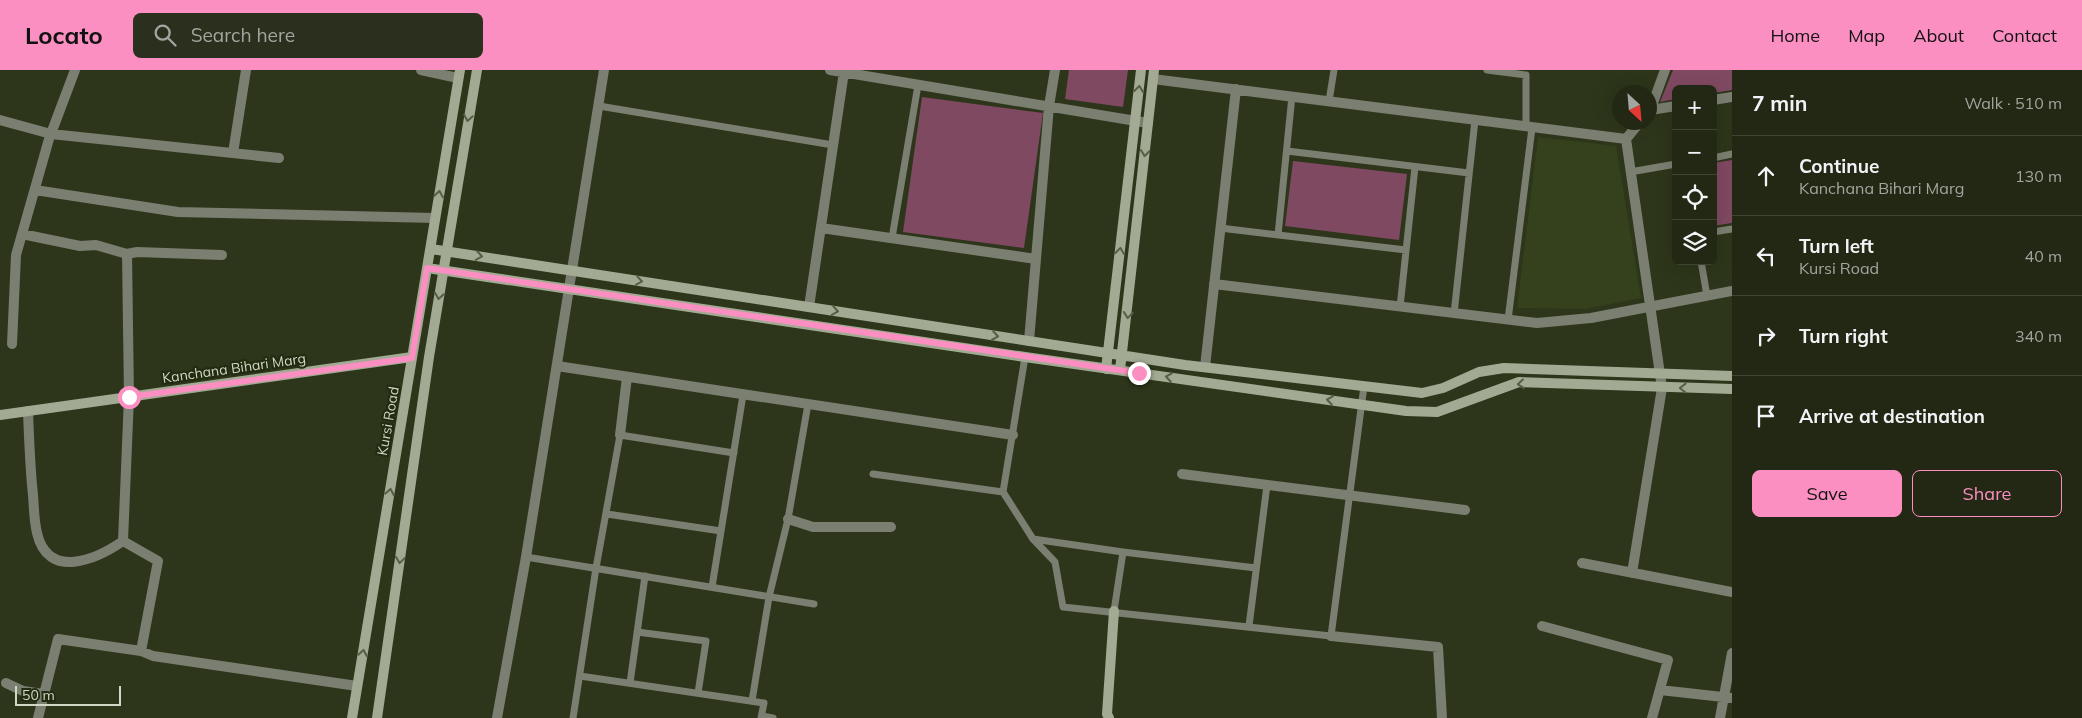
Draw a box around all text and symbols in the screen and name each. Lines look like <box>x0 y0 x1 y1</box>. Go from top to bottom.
search box <box>133 13 483 58</box>
text: Locato <box>25 20 103 50</box>
icon: search <box>151 21 179 49</box>
text: Search here <box>191 23 295 47</box>
text: Home <box>1770 24 1820 47</box>
text: Map <box>1848 24 1885 47</box>
text: About <box>1913 24 1964 47</box>
text: Contact <box>1992 24 2057 47</box>
one-way arrow <box>1133 85 1144 93</box>
north arrow <box>1612 85 1657 130</box>
map controls <box>1672 85 1717 265</box>
button: + <box>1672 85 1717 130</box>
text: 7 min <box>1752 90 1807 116</box>
text: Walk · 510 m <box>1964 93 2062 113</box>
one-way arrow <box>464 114 474 122</box>
button: − <box>1672 130 1717 175</box>
one-way arrow <box>1140 150 1151 158</box>
text: Continue <box>1799 154 1879 178</box>
icon: ahead <box>1752 162 1780 190</box>
text: 130 m <box>2015 166 2062 186</box>
button: locate <box>1672 175 1717 220</box>
text: Kanchana Bihari Marg <box>1799 178 1964 198</box>
one-way arrow <box>434 190 444 198</box>
button: layers <box>1672 220 1717 265</box>
text: Turn left <box>1799 234 1874 258</box>
icon: left <box>1752 242 1780 270</box>
one-way arrow <box>1114 246 1124 255</box>
text: 40 m <box>2025 246 2062 266</box>
one-way arrow <box>474 251 483 261</box>
text: Kursi Road <box>1799 258 1879 278</box>
one-way arrow <box>635 276 644 286</box>
one-way arrow <box>434 292 445 300</box>
one-way arrow <box>830 306 839 316</box>
one-way arrow <box>1123 311 1134 319</box>
icon: right <box>1752 322 1780 350</box>
text: Turn right <box>1799 324 1888 348</box>
text: 340 m <box>2015 326 2062 346</box>
one-way arrow <box>991 330 1000 340</box>
street label: Kanchana Bihari Marg <box>161 349 307 387</box>
route end <box>1128 362 1151 385</box>
one-way arrow <box>1164 373 1173 383</box>
one-way arrow <box>1517 378 1525 389</box>
one-way arrow <box>1679 383 1687 394</box>
street label: Kursi Road <box>373 385 403 457</box>
route start <box>118 386 141 409</box>
one-way arrow <box>1325 395 1333 406</box>
icon: arrive <box>1752 402 1780 430</box>
text: Arrive at destination <box>1799 404 1985 428</box>
button: Save <box>1752 470 1902 517</box>
button: Share <box>1912 470 2062 517</box>
one-way arrow <box>384 488 394 497</box>
one-way arrow <box>395 556 405 565</box>
one-way arrow <box>357 648 367 657</box>
scale bar <box>15 683 121 706</box>
text: 50 m <box>22 686 55 704</box>

